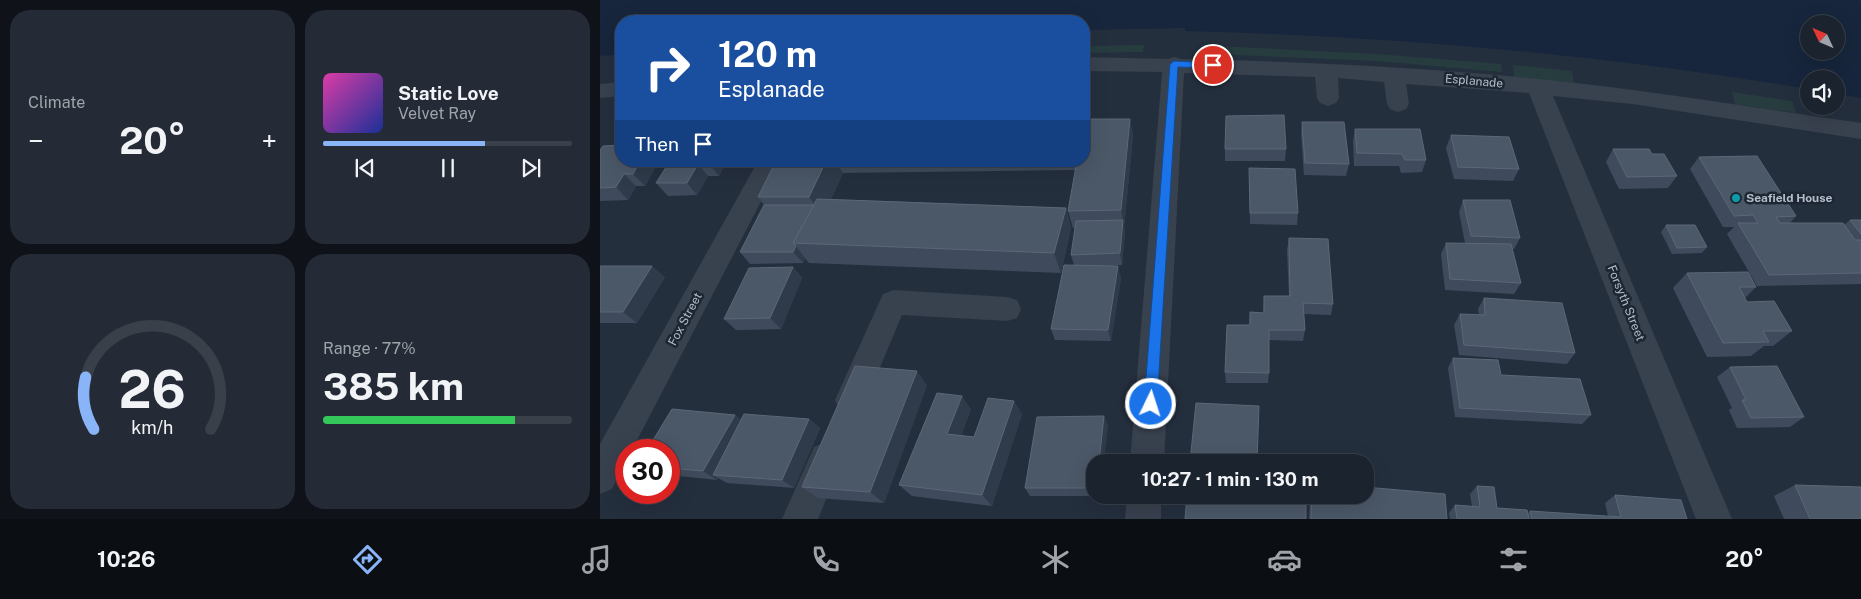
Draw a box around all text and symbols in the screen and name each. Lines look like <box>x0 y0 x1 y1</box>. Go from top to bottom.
north arrow <box>1800 15 1845 60</box>
map controls <box>1800 15 1845 115</box>
text: 120 m <box>718 34 817 75</box>
icon: right <box>635 35 700 100</box>
pin <box>1192 44 1234 86</box>
icon: arrive <box>1199 51 1227 79</box>
button: sound <box>1800 70 1845 115</box>
street label: Esplanade <box>1444 71 1504 91</box>
text: Esplanade <box>718 76 825 102</box>
text: Static Love <box>398 82 499 104</box>
text: Climate <box>28 93 85 112</box>
text: Velvet Ray <box>398 104 476 123</box>
text: 20° <box>119 118 186 163</box>
text: − <box>28 124 44 157</box>
text: + <box>261 124 277 157</box>
icon: arrive <box>689 130 717 158</box>
text: Then <box>635 133 679 155</box>
icon: previous <box>351 154 379 182</box>
icon: pause <box>434 154 462 182</box>
icon: next <box>517 154 545 182</box>
place label: Seafield House <box>1746 191 1833 205</box>
marker: Seafield House <box>1730 192 1742 204</box>
street label: Forsyth Street <box>1604 263 1648 343</box>
street label: Fox Street <box>665 290 705 348</box>
text: Range · 77% <box>323 339 416 358</box>
text: 26 <box>119 359 186 420</box>
text: 385 km <box>323 364 464 409</box>
position arrow <box>1124 377 1176 429</box>
text: km/h <box>131 417 174 438</box>
speed limit sign: 30 <box>615 439 680 504</box>
text: 10:27 · 1 min · 130 m <box>1142 468 1318 490</box>
icon: directions <box>350 542 385 577</box>
icon: music <box>579 542 614 577</box>
icon: phone <box>808 542 843 577</box>
icon: climate <box>1038 542 1073 577</box>
icon: car <box>1267 542 1302 577</box>
icon: filters <box>1496 542 1531 577</box>
text: 10:26 <box>97 546 156 572</box>
text: 20° <box>1725 546 1764 572</box>

